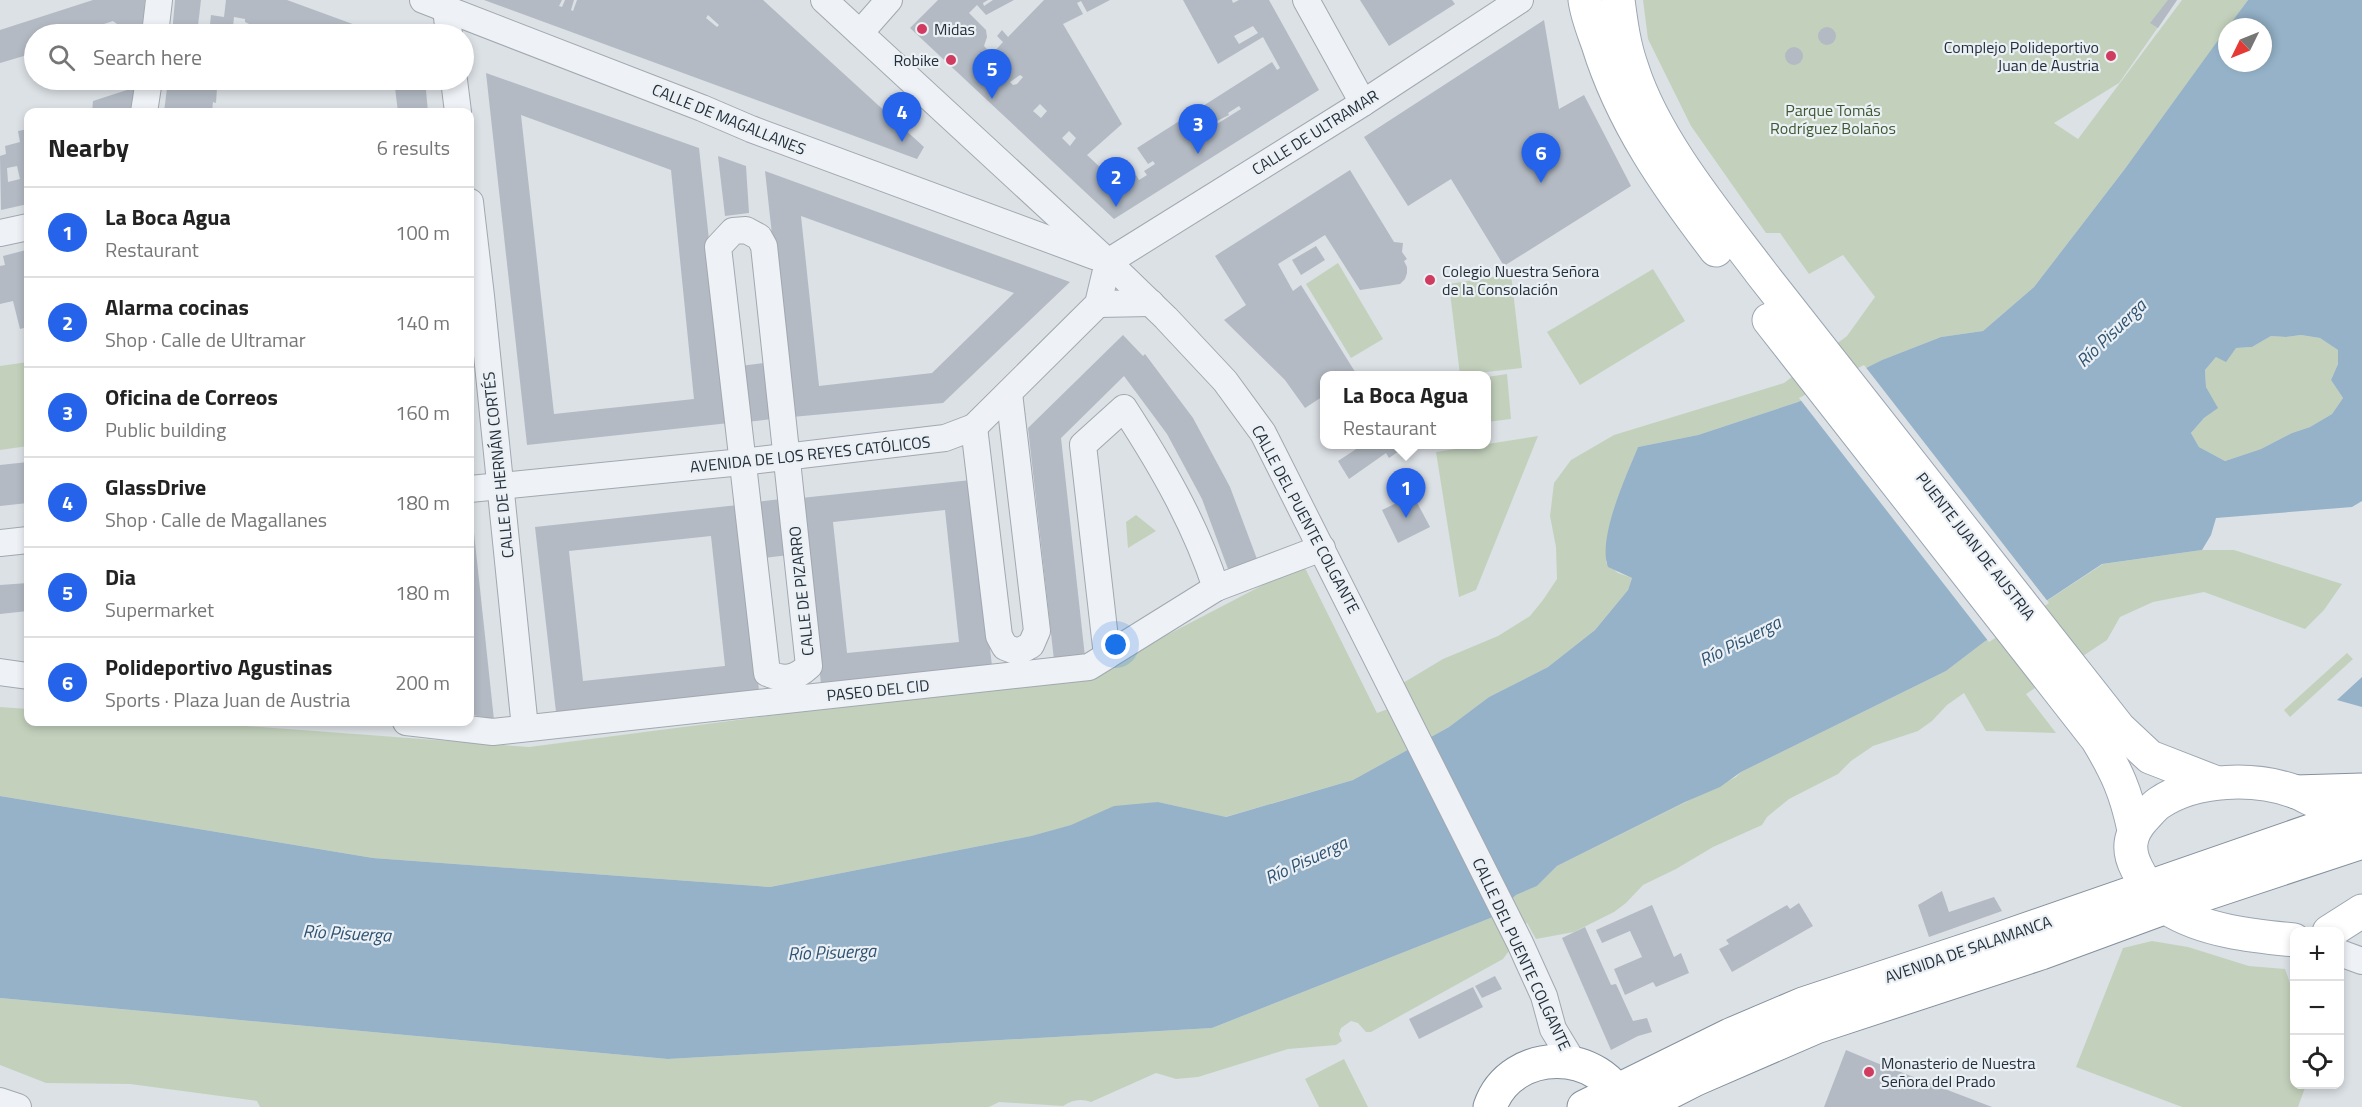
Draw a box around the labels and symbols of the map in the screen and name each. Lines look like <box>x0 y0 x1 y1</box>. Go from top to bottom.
place label: Midas <box>934 17 975 41</box>
north arrow <box>2218 18 2272 72</box>
marker: Midas <box>915 22 929 36</box>
place label: Complejo Polideportivo Juan de Austria <box>1944 35 2099 77</box>
place label: Robike <box>893 48 939 72</box>
marker: Complejo Polideportivo Juan de Austria <box>2104 49 2118 63</box>
pin: 5 <box>972 50 1012 99</box>
marker: Robike <box>944 53 958 67</box>
street label: CALLE DE MAGALLANES <box>648 77 810 161</box>
street label: CALLE DE ULTRAMAR <box>1247 83 1383 181</box>
pin: 4 <box>882 92 922 142</box>
park label: Parque Tomás Rodríguez Bolaños <box>1770 98 1896 140</box>
pin: 3 <box>1178 104 1218 154</box>
pin: 6 <box>1522 134 1560 183</box>
pin: 2 <box>1096 158 1136 207</box>
place label: Colegio Nuestra Señora de la Consolación <box>1442 259 1599 301</box>
marker: Colegio Nuestra Señora de la Consolación <box>1423 273 1437 287</box>
water label: Río Pisuerga <box>2070 292 2153 373</box>
street label: CALLE DE HERNÁN CORTÉS <box>476 371 520 559</box>
street label: CALLE DEL PUENTE COLGANTE <box>1246 420 1366 618</box>
street label: AVENIDA DE LOS REYES CATÓLICOS <box>689 429 931 479</box>
street label: PUENTE JUAN DE AUSTRIA <box>1911 467 2042 625</box>
pin: 1 <box>1386 468 1426 518</box>
street label: CALLE DE PIZARRO <box>782 525 820 657</box>
water label: Río Pisuerga <box>1695 608 1786 673</box>
your location <box>1101 630 1130 659</box>
street label: PASEO DEL CID <box>825 673 931 707</box>
water label: Río Pisuerga <box>1260 829 1353 891</box>
street label: CALLE DEL PUENTE COLGANTE <box>1467 854 1577 1055</box>
street label: AVENIDA DE SALAMANCA <box>1881 909 2055 989</box>
water label: Río Pisuerga <box>302 917 393 949</box>
water label: Río Pisuerga <box>787 937 878 967</box>
place label: Monasterio de Nuestra Señora del Prado <box>1881 1051 2036 1093</box>
marker: Monasterio de Nuestra Señora del Prado <box>1862 1065 1876 1079</box>

